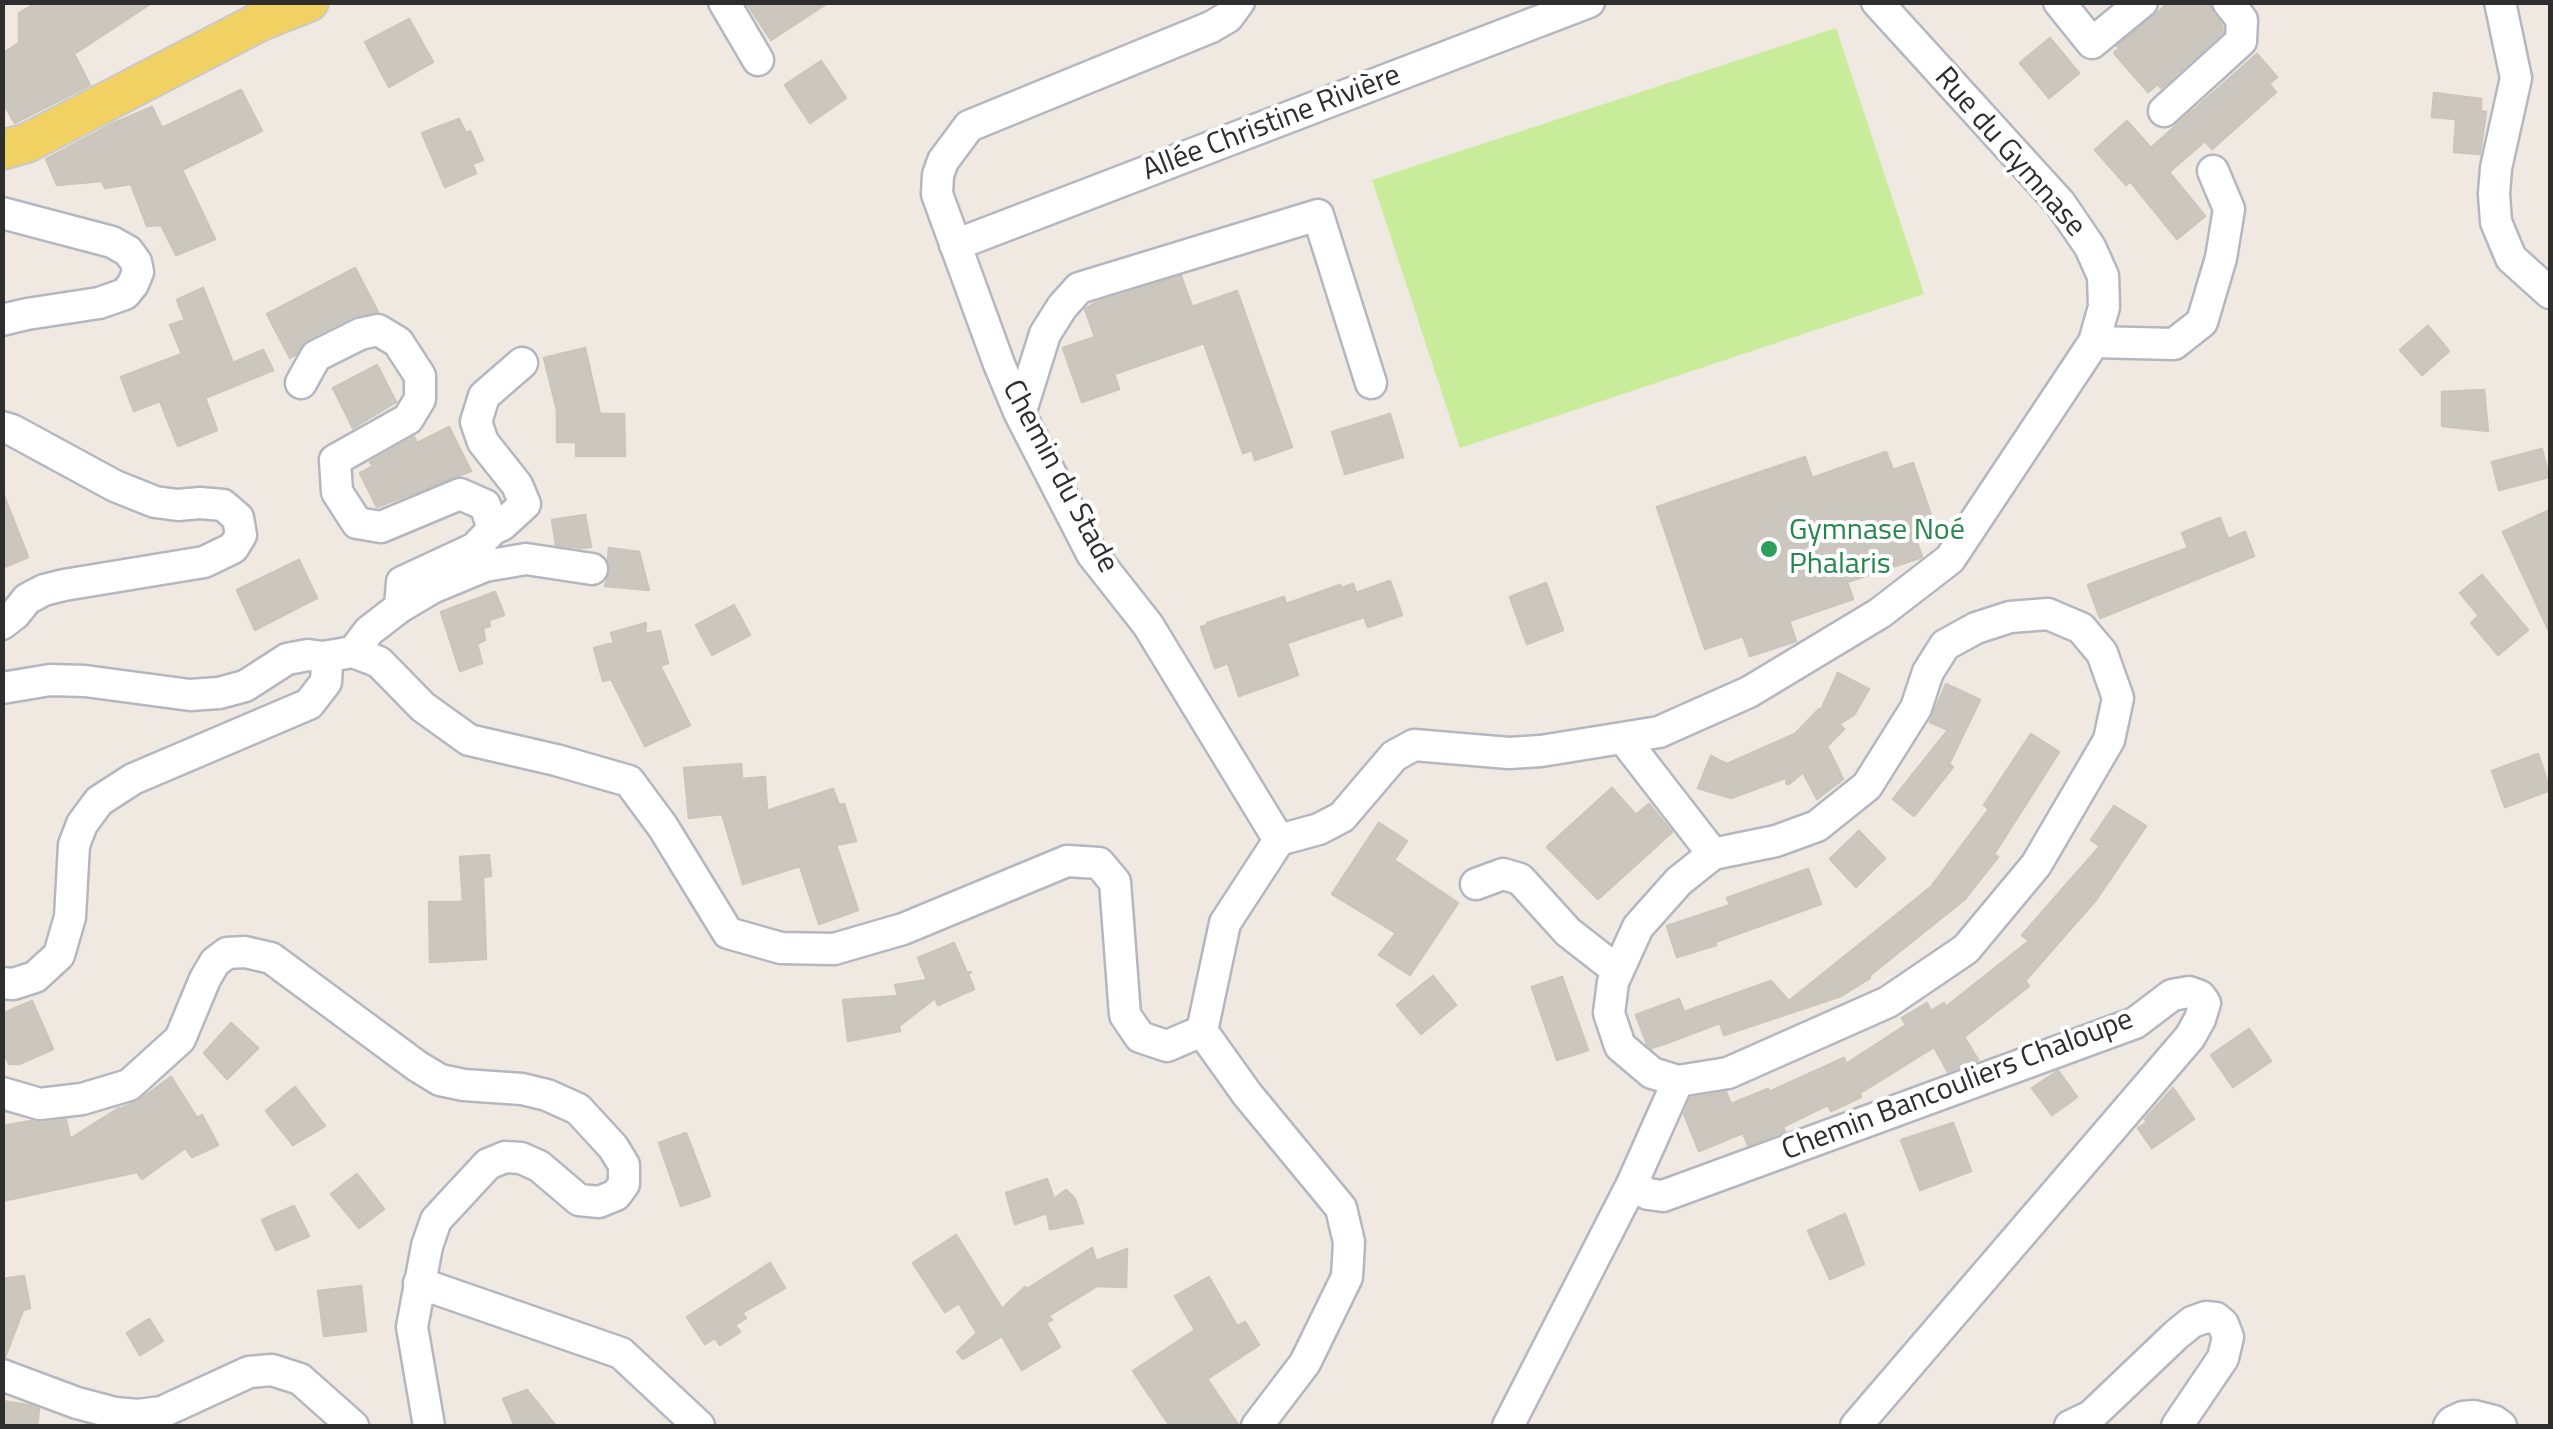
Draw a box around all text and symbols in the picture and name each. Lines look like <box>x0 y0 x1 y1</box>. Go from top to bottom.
street label: Allée Christine Rivière <box>1138 58 1406 190</box>
street label: Rue du Gymnase <box>1926 61 2092 245</box>
street label: Chemin du Stade <box>993 375 1125 579</box>
place label: Gymnase Noé Phalaris <box>1789 514 1965 584</box>
marker: Gymnase Noé Phalaris <box>1758 538 1780 560</box>
street label: Chemin Bancouliers Chaloupe <box>1777 1002 2139 1170</box>

